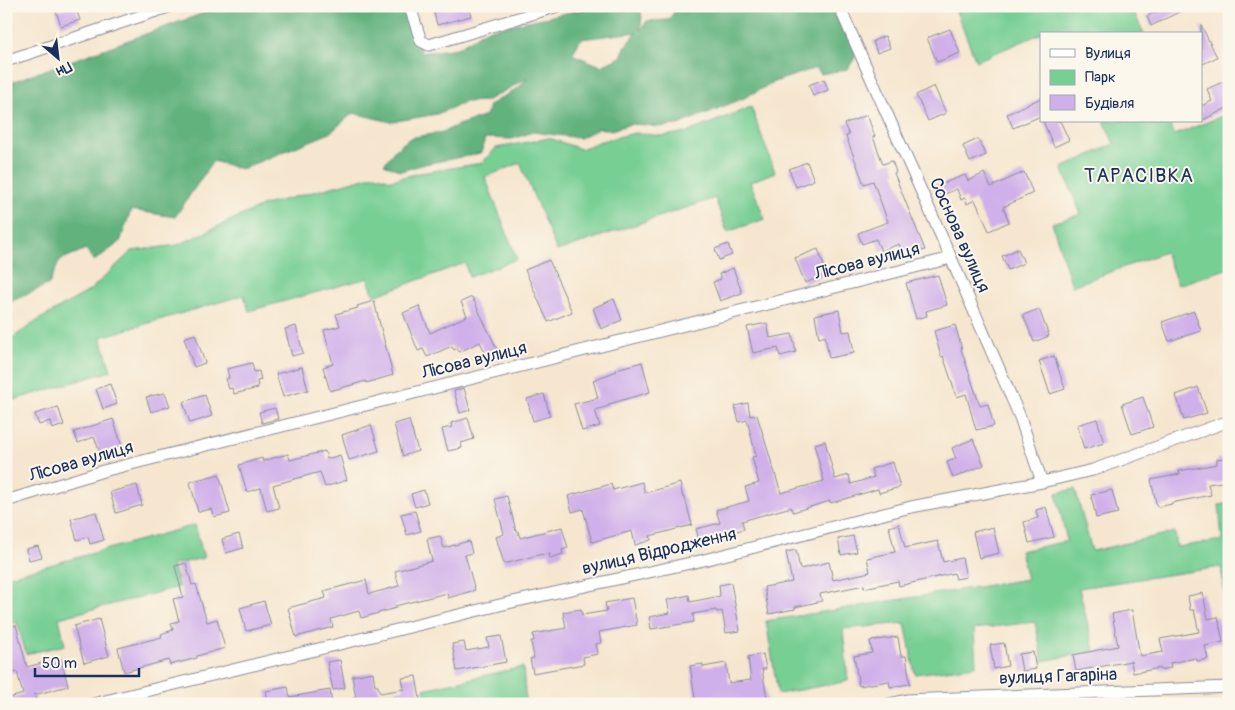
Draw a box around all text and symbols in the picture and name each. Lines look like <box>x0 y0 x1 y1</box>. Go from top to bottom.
north arrow <box>32 32 82 82</box>
legend <box>1040 32 1202 122</box>
text: Вулиця <box>1085 44 1131 63</box>
text: Пн <box>53 58 75 80</box>
text: Парк <box>1085 68 1116 87</box>
text: Будівля <box>1085 94 1134 113</box>
district label: ТАРАСІВКА <box>1084 163 1194 188</box>
street label: Соснова вулиця <box>924 174 995 296</box>
street label: Лісова вулиця <box>811 237 922 286</box>
street label: Лісова вулиця <box>418 336 529 385</box>
street label: Лісова вулиця <box>25 436 136 488</box>
street label: вулиця Відродження <box>580 523 739 580</box>
scale bar <box>35 645 139 677</box>
text: 50 m <box>42 654 77 673</box>
street label: вулиця Гагаріна <box>999 663 1117 690</box>

